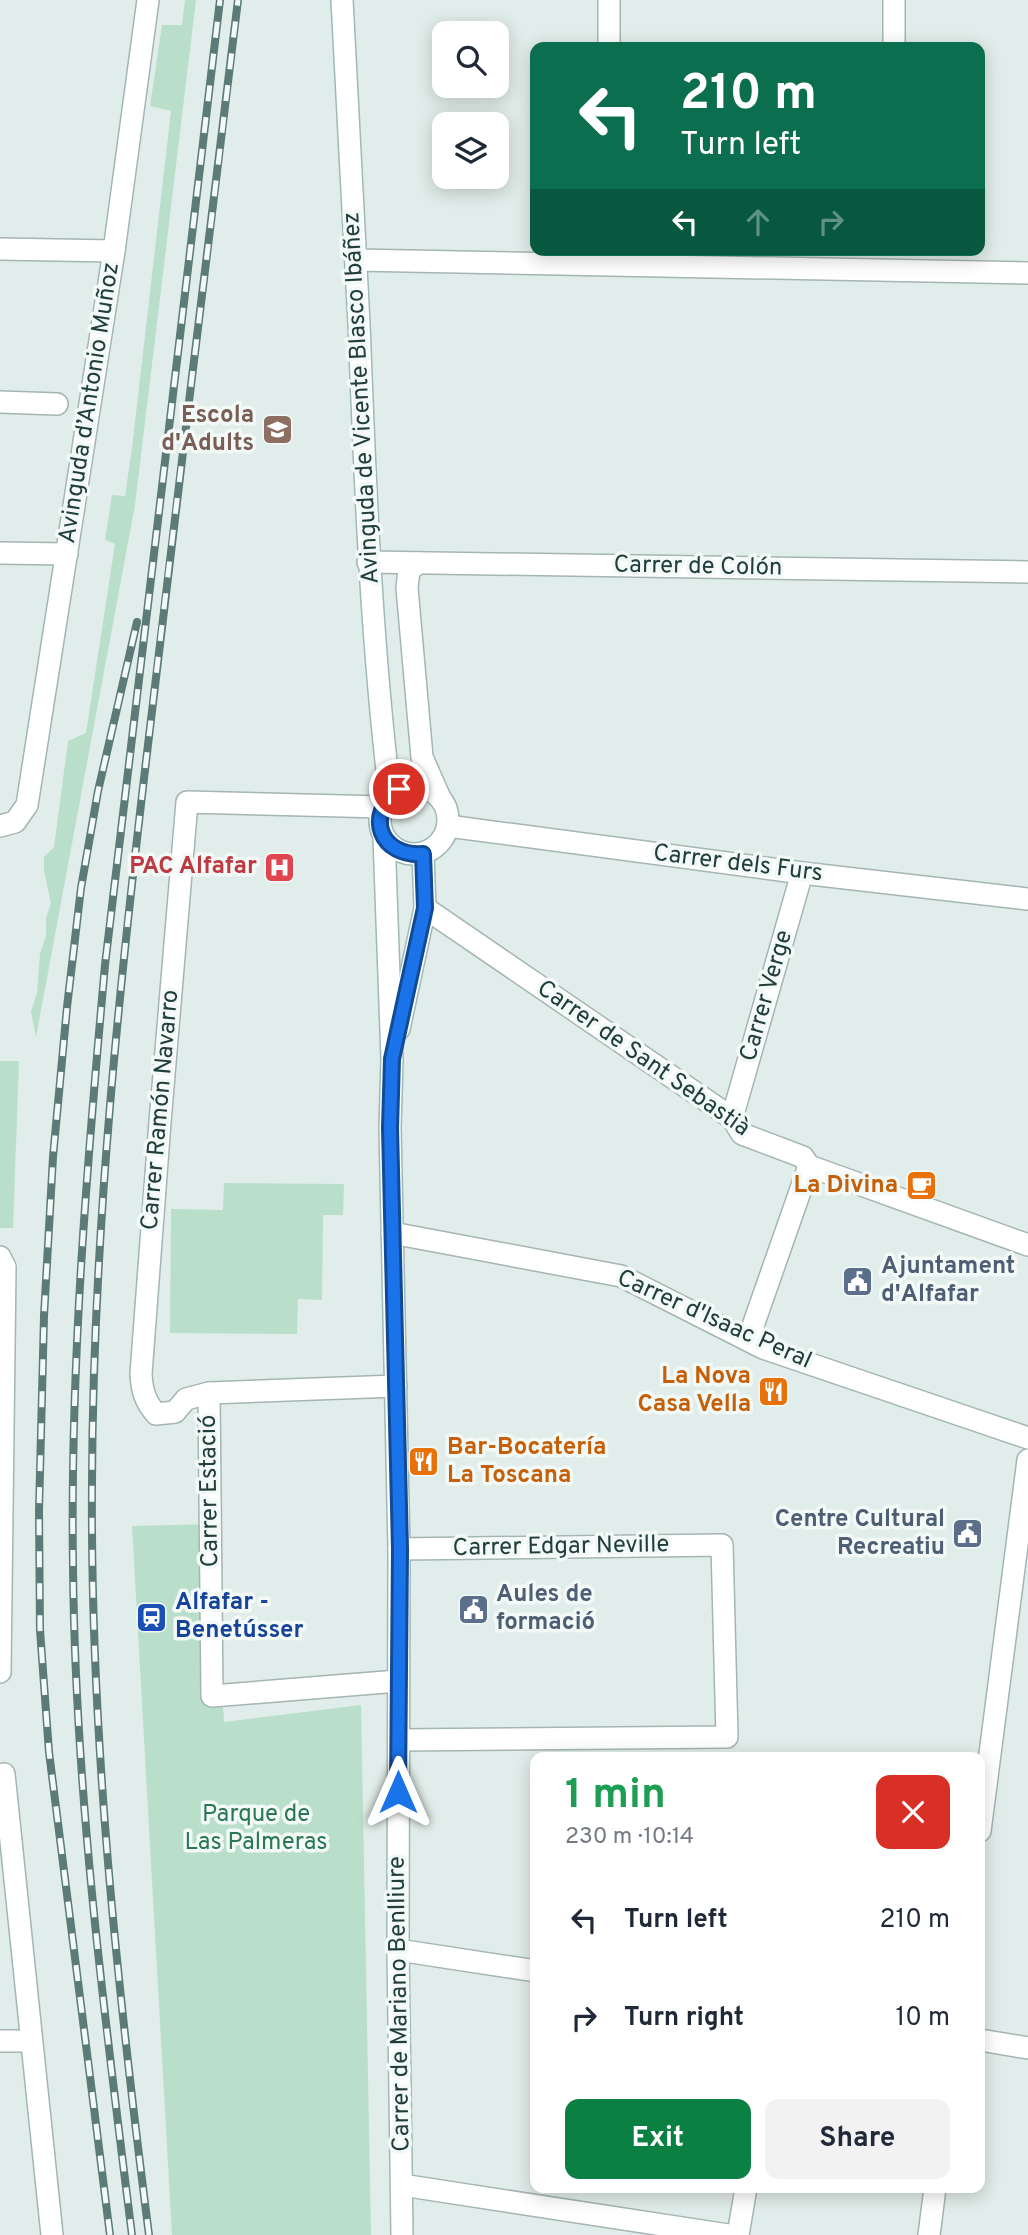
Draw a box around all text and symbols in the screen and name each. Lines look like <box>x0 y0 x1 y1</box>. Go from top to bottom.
map controls <box>432 21 509 189</box>
button: search <box>432 21 509 98</box>
text: 210 m <box>680 65 817 127</box>
icon: left <box>565 70 656 161</box>
button: layers <box>432 112 509 189</box>
text: Turn left <box>680 126 801 166</box>
icon: left <box>666 203 704 241</box>
icon: ahead <box>739 203 777 241</box>
icon: right <box>812 203 850 241</box>
street label: Avinguda de Vicente Blasco Ibáñez <box>337 211 387 585</box>
street label: Avinguda d’Antonio Muñoz <box>53 260 127 546</box>
place label: Escola d'Adults <box>161 401 254 459</box>
school or university icon: Escola d'Adults <box>260 413 294 447</box>
street label: Carrer de Colón <box>613 551 783 583</box>
pin <box>369 759 429 819</box>
icon: arrive <box>380 770 418 808</box>
street label: Carrer dels Furs <box>651 839 825 889</box>
hospital icon: PAC Alfafar <box>263 850 297 884</box>
place label: PAC Alfafar <box>129 852 257 882</box>
street label: Carrer Verge <box>734 927 800 1065</box>
street label: Carrer de Sant Sebastià <box>531 974 755 1144</box>
street label: Carrer Ramón Navarro <box>136 988 186 1232</box>
cafe icon: La Divina <box>904 1169 938 1203</box>
place label: La Divina <box>793 1171 898 1201</box>
place label: Ajuntament d'Alfafar <box>881 1252 1015 1310</box>
street label: Carrer d'Isaac Peral <box>612 1264 816 1376</box>
public building icon: Ajuntament d'Alfafar <box>841 1264 875 1298</box>
place label: La Nova Casa Vella <box>637 1362 751 1420</box>
restaurant icon: La Nova Casa Vella <box>757 1374 791 1408</box>
street label: Carrer Estació <box>194 1414 226 1568</box>
place label: Bar-Bocatería La Toscana <box>447 1433 606 1491</box>
restaurant icon: Bar-Bocatería La Toscana <box>407 1445 441 1479</box>
place label: Centre Cultural Recreatiu <box>775 1505 945 1563</box>
public building icon: Centre Cultural Recreatiu <box>951 1517 985 1551</box>
street label: Carrer Edgar Neville <box>452 1530 670 1564</box>
place label: Aules de formació <box>496 1580 595 1638</box>
place label: Alfafar - Benetússer <box>175 1588 304 1646</box>
public building icon: Aules de formació <box>456 1592 490 1626</box>
station icon: Alfafar - Benetússer <box>135 1600 169 1634</box>
position arrow <box>361 1755 435 1829</box>
text: 1 min <box>565 1770 666 1823</box>
button: close <box>876 1775 950 1849</box>
park label: Parque de Las Palmeras <box>184 1800 328 1858</box>
text: 230 m · 10:14 <box>565 1823 694 1852</box>
street label: Carrer de Mariano Benlliure <box>382 1856 418 2152</box>
icon: left <box>565 1901 603 1939</box>
text: Turn left <box>624 1904 728 1937</box>
text: 210 m <box>880 1904 950 1937</box>
icon: right <box>565 1999 603 2037</box>
text: Turn right <box>624 2002 744 2035</box>
text: 10 m <box>895 2002 950 2035</box>
button: Exit <box>565 2099 751 2179</box>
button: Share <box>765 2099 950 2179</box>

